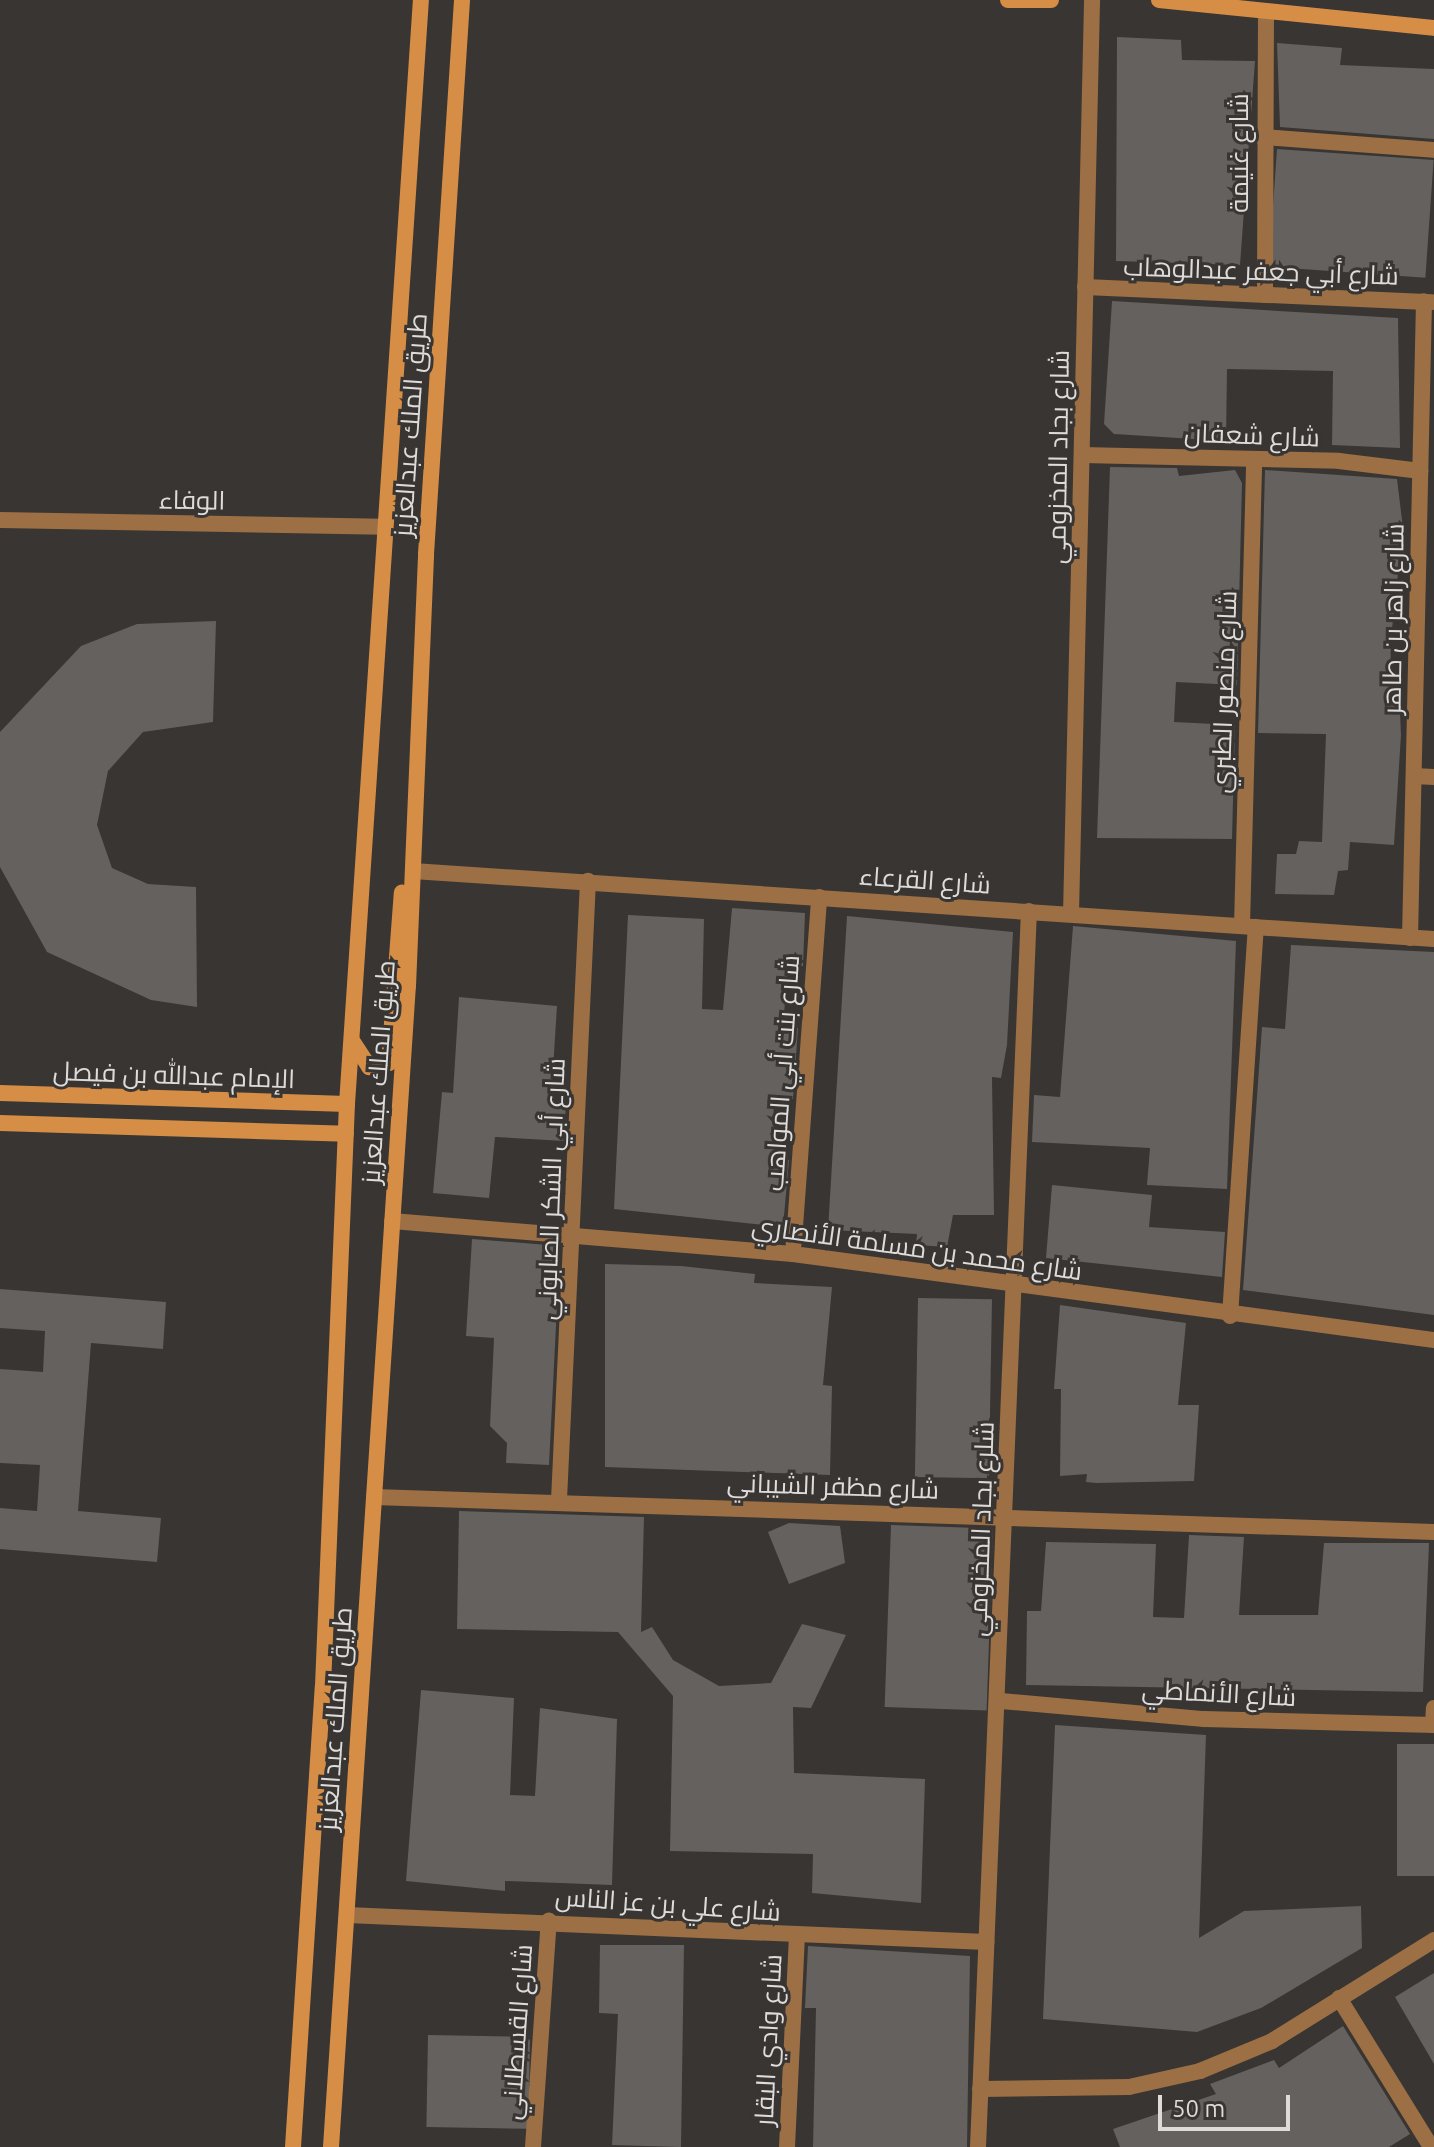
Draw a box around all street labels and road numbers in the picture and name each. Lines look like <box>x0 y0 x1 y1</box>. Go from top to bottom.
street label: شارع غنيمة <box>1223 93 1255 213</box>
street label: شارع أبي جعفر عبدالوهاب <box>1123 251 1399 291</box>
street label: طريق الملك عبدالعزيز <box>387 312 433 538</box>
street label: شارع بجاد المخزومي <box>1041 350 1075 564</box>
street label: شارع شعفان <box>1184 417 1320 453</box>
street label: الوفاء <box>158 484 226 516</box>
street label: شارع زاهر بن طاهر <box>1376 523 1410 715</box>
street label: شارع منصور الطبري <box>1205 590 1243 794</box>
street label: شارع القرعاء <box>858 860 992 900</box>
street label: شارع بنت أبي المواهب <box>758 954 806 1192</box>
street label: طريق الملك عبدالعزيز <box>355 959 401 1185</box>
street label: الإمام عبدالله بن فيصل <box>52 1055 296 1095</box>
street label: شارع أبي الشكر الصابوني <box>531 1057 571 1321</box>
street label: شارع محمد بن مسلمة الأنصاري <box>750 1209 1084 1287</box>
street label: شلرع بجاد المخزومي <box>962 1421 1000 1637</box>
street label: شارع مظفر الشيباني <box>726 1467 940 1505</box>
street label: طريق الملك عبدالعزيز <box>312 1606 358 1832</box>
street label: شارع الأنماطي <box>1141 1673 1297 1713</box>
street label: شارع علي بن عز الناس <box>554 1881 782 1927</box>
street label: شارع القسطلاني <box>495 1943 539 2121</box>
street label: شارع وادي البقار <box>748 1953 788 2127</box>

